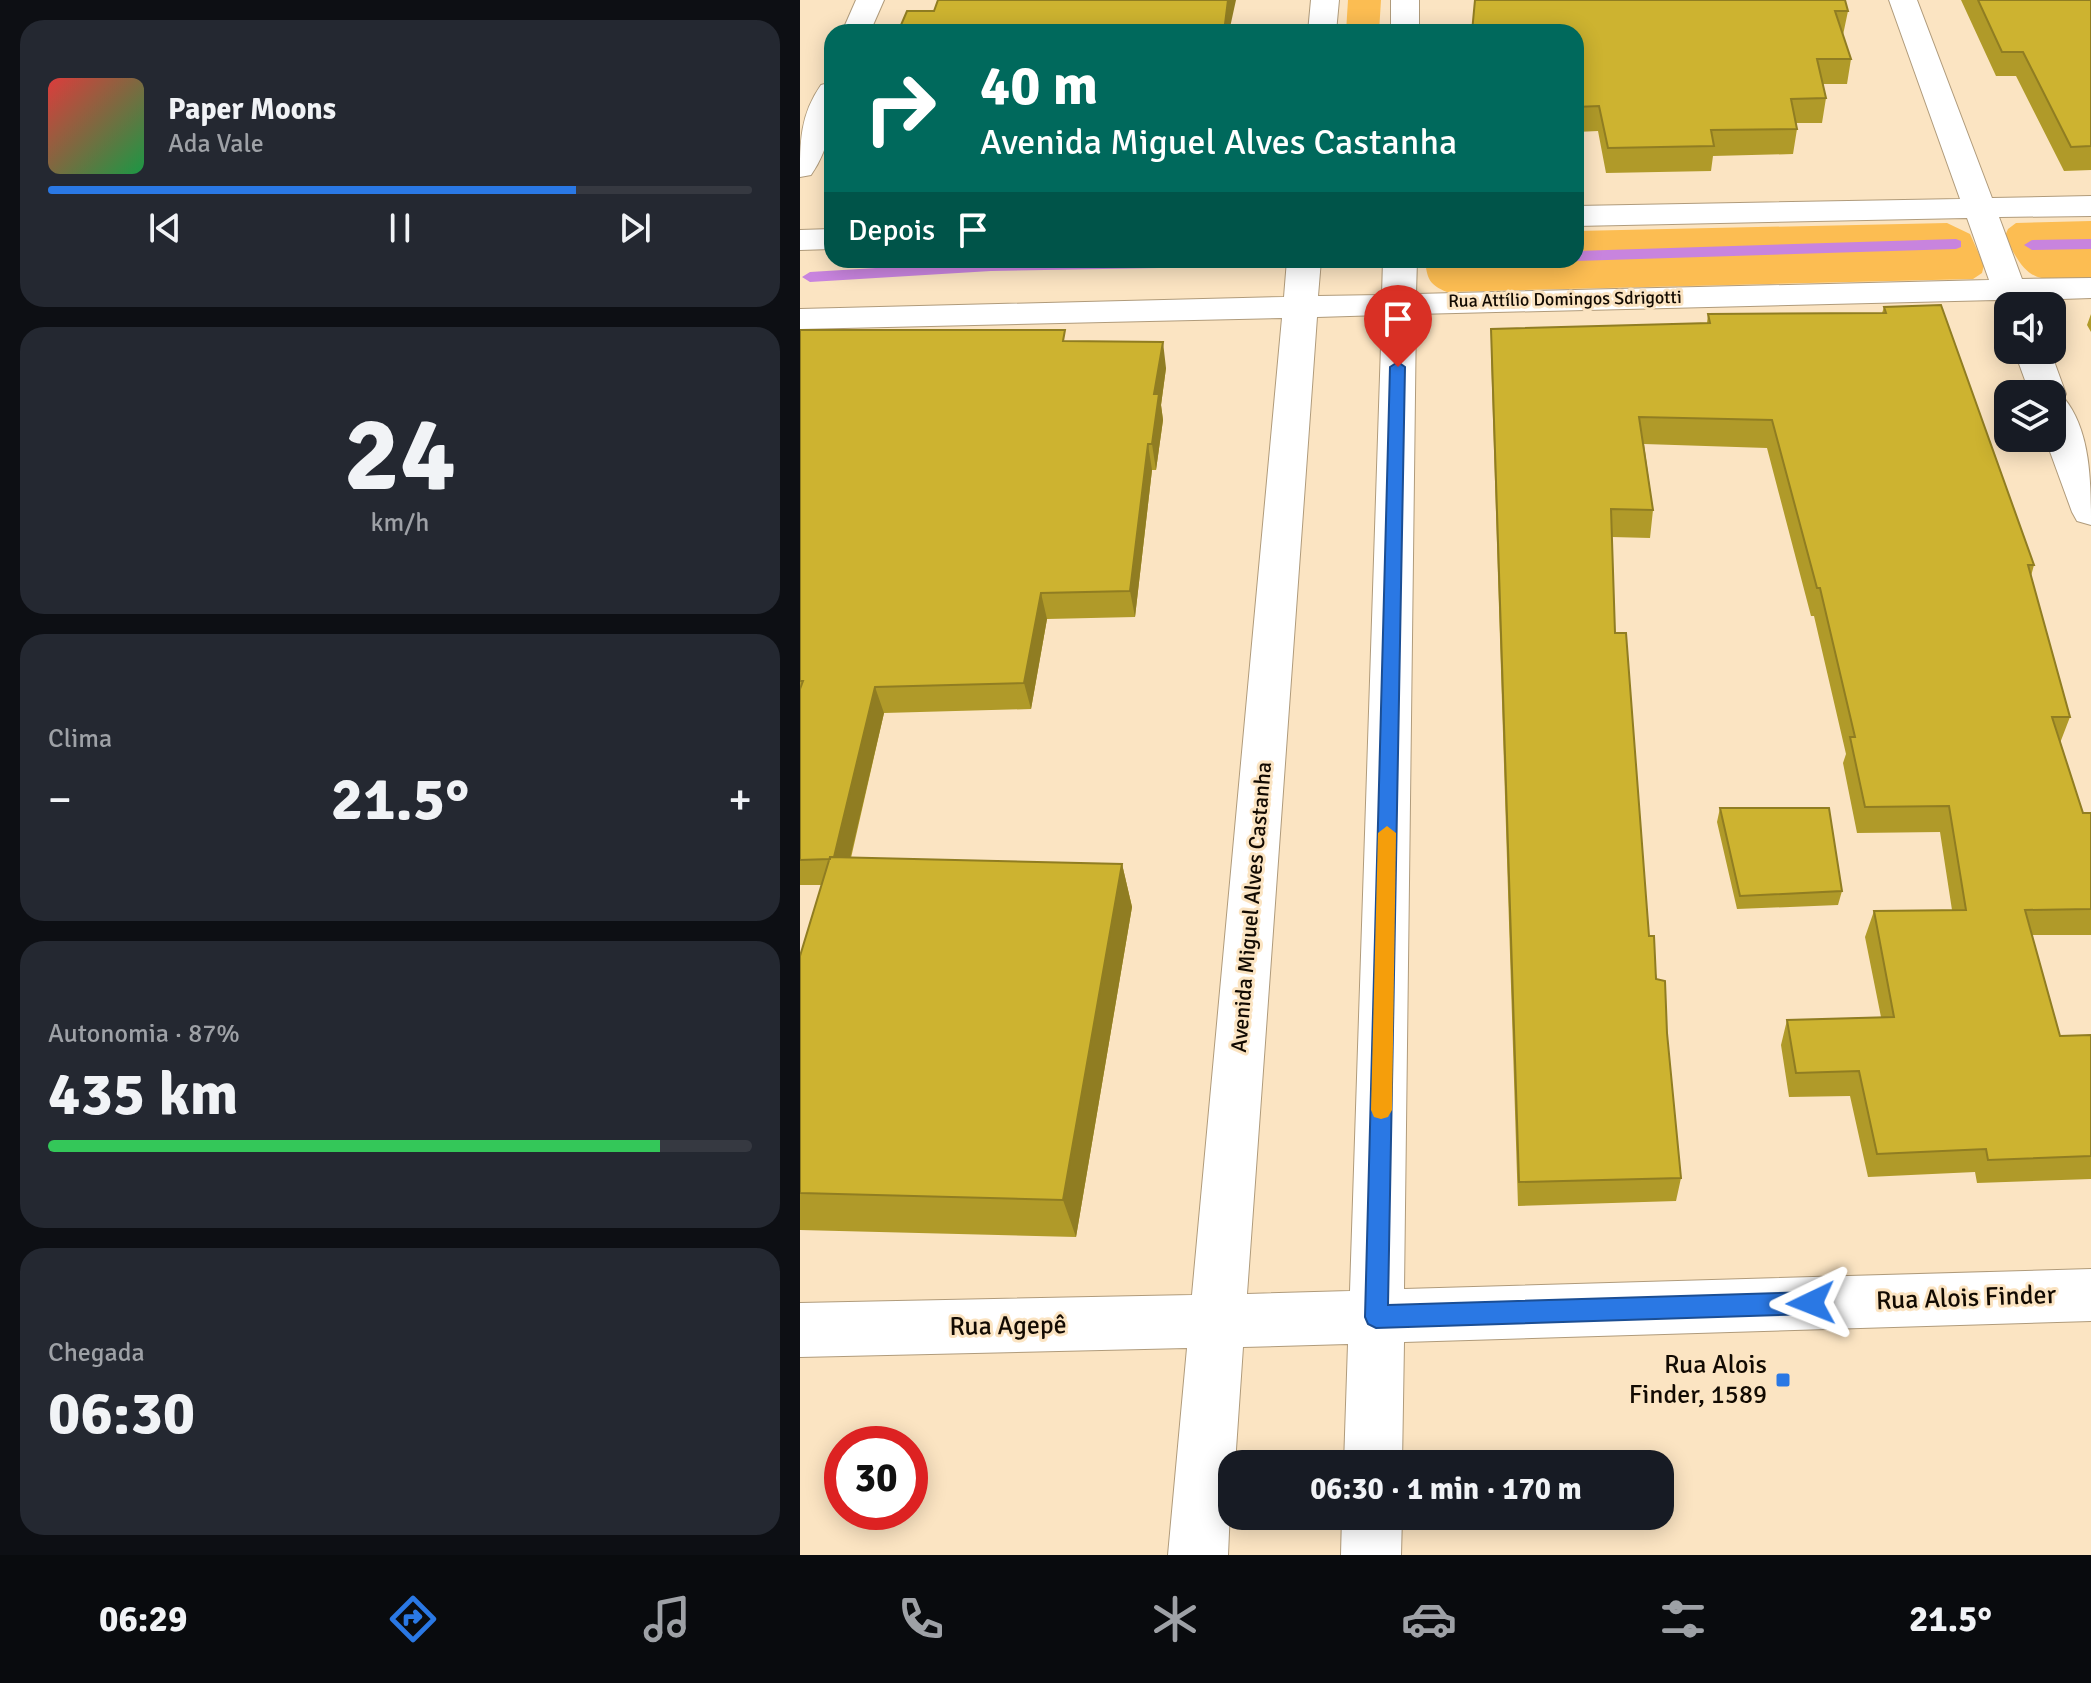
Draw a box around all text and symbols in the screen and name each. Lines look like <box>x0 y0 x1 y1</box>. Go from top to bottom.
text: 40 m <box>980 51 1098 120</box>
icon: right <box>848 56 952 160</box>
text: Paper Moons <box>168 91 336 128</box>
text: Avenida Miguel Alves Castanha <box>980 120 1457 165</box>
text: Ada Vale <box>168 128 264 160</box>
icon: previous <box>143 206 187 250</box>
icon: pause <box>378 206 422 250</box>
icon: next <box>613 206 657 250</box>
icon: arrive <box>951 208 995 252</box>
text: Depois <box>848 212 935 249</box>
pin <box>1364 285 1432 367</box>
street label: Rua Attílio Domingos Sdrigotti <box>1448 286 1682 312</box>
map controls <box>1994 292 2066 452</box>
button: sound <box>1994 292 2066 364</box>
icon: arrive <box>1376 297 1420 341</box>
button: layers <box>1994 380 2066 452</box>
text: 24 <box>344 391 456 519</box>
text: km/h <box>371 507 429 539</box>
text: Clima <box>48 723 112 755</box>
street label: Avenida Miguel Alves Castanha <box>1225 761 1277 1053</box>
text: 21.5° <box>331 763 469 837</box>
text: − <box>48 773 72 827</box>
text: + <box>728 773 752 827</box>
text: Autonomia · 87% <box>48 1018 240 1050</box>
text: 435 km <box>48 1058 238 1132</box>
position arrow <box>1769 1261 1853 1345</box>
street label: Rua Alois Finder <box>1875 1279 2057 1317</box>
street label: Rua Agepê <box>949 1309 1067 1343</box>
text: Chegada <box>48 1337 145 1369</box>
place label: Rua Alois Finder, 1589 <box>1629 1349 1767 1411</box>
marker: Rua Alois Finder, 1589 <box>1774 1371 1792 1389</box>
text: 06:30 <box>48 1377 195 1451</box>
speed limit sign: 30 <box>824 1426 928 1530</box>
text: 06:30 · 1 min · 170 m <box>1310 1471 1582 1508</box>
icon: directions <box>385 1591 441 1647</box>
icon: music <box>639 1591 695 1647</box>
icon: phone <box>893 1591 949 1647</box>
icon: climate <box>1147 1591 1203 1647</box>
icon: car <box>1401 1591 1457 1647</box>
icon: filters <box>1655 1591 1711 1647</box>
text: 06:29 <box>99 1597 187 1642</box>
text: 21.5° <box>1909 1597 1992 1642</box>

